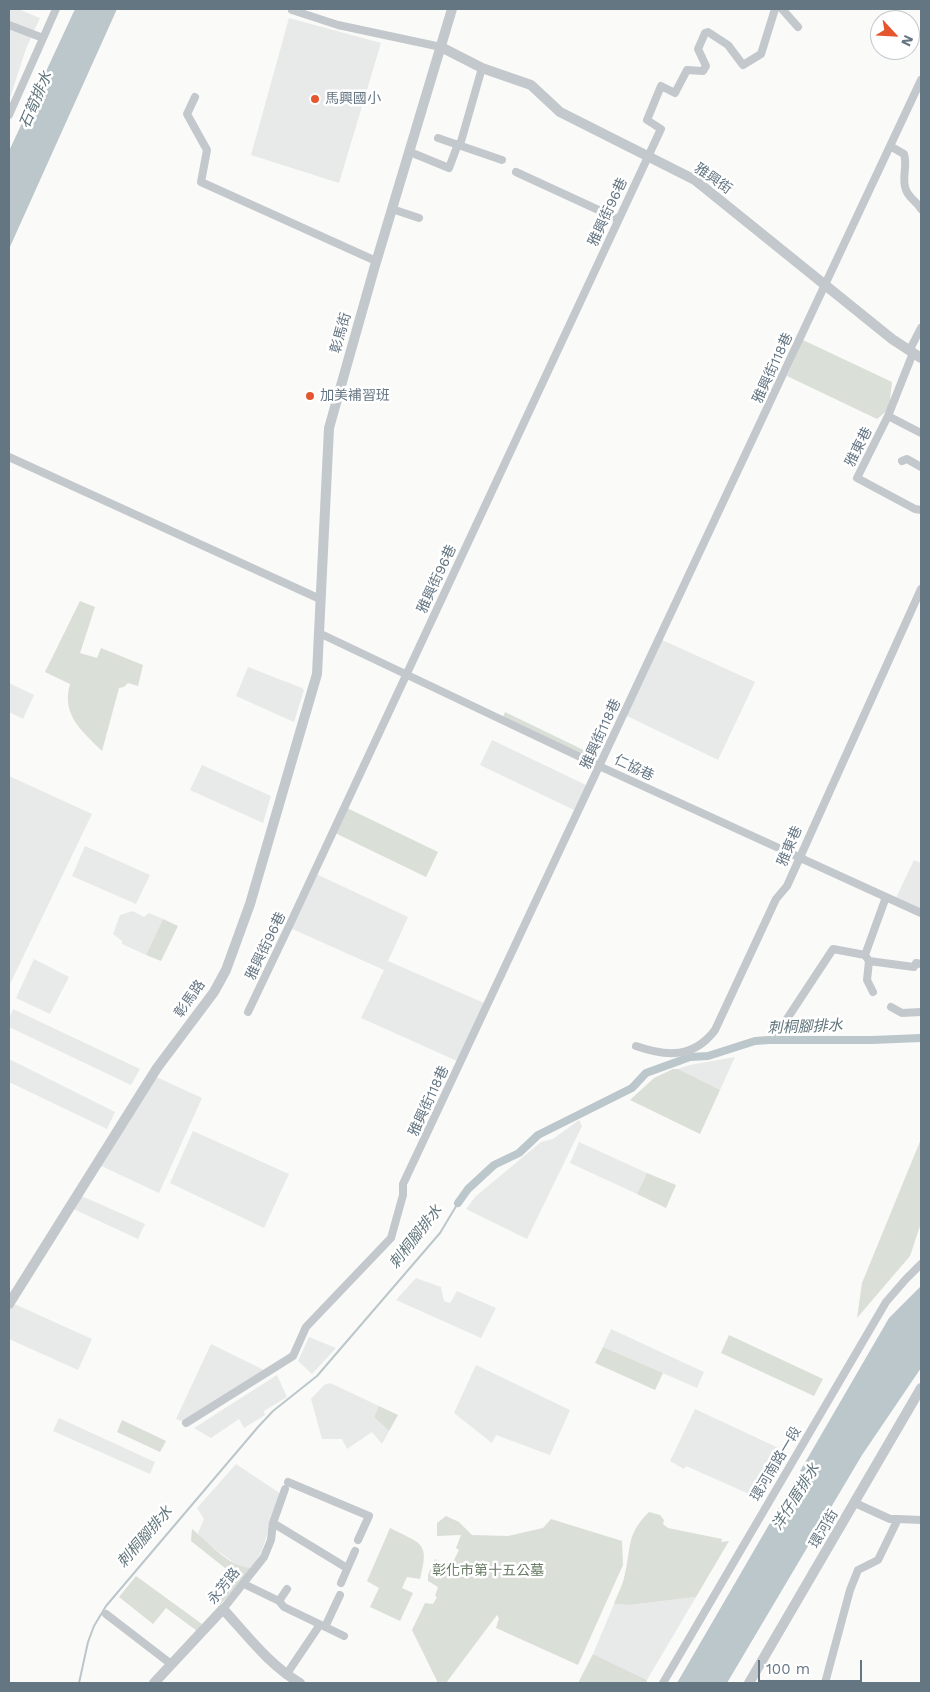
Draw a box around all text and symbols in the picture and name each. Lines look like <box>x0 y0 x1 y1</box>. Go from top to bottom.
north arrow <box>870 10 920 60</box>
text: N <box>898 33 917 49</box>
water label: 石筍排水 <box>16 69 56 131</box>
place label: 馬興國小 <box>325 91 381 107</box>
marker: 馬興國小 <box>309 93 321 105</box>
street label: 雅興街 <box>691 160 735 198</box>
street label: 雅興街96巷 <box>585 175 631 249</box>
street label: 彰馬街 <box>327 310 355 356</box>
street label: 雅興街118巷 <box>749 330 797 406</box>
place label: 加美補習班 <box>320 388 390 404</box>
marker: 加美補習班 <box>304 390 316 402</box>
street label: 雅東巷 <box>842 424 876 470</box>
street label: 雅興街96巷 <box>414 542 460 616</box>
street label: 雅興街118巷 <box>577 696 625 772</box>
street label: 仁協巷 <box>611 752 657 784</box>
street label: 雅東巷 <box>774 823 806 869</box>
street label: 雅興街96巷 <box>242 909 290 983</box>
street label: 彰馬路 <box>171 977 209 1021</box>
water label: 刺桐腳排水 <box>767 1017 843 1037</box>
street label: 雅興街118巷 <box>405 1063 453 1139</box>
water label: 刺桐腳排水 <box>386 1202 446 1272</box>
street label: 環河南路一段 <box>747 1424 805 1504</box>
water label: 洋仔厝排水 <box>768 1460 824 1534</box>
water label: 刺桐腳排水 <box>114 1503 176 1571</box>
street label: 環河街 <box>806 1507 842 1551</box>
park label: 彰化市第十五公墓 <box>432 1563 544 1579</box>
street label: 永芳路 <box>204 1564 244 1608</box>
scale bar <box>760 1650 864 1682</box>
text: 100 m <box>766 1660 810 1678</box>

